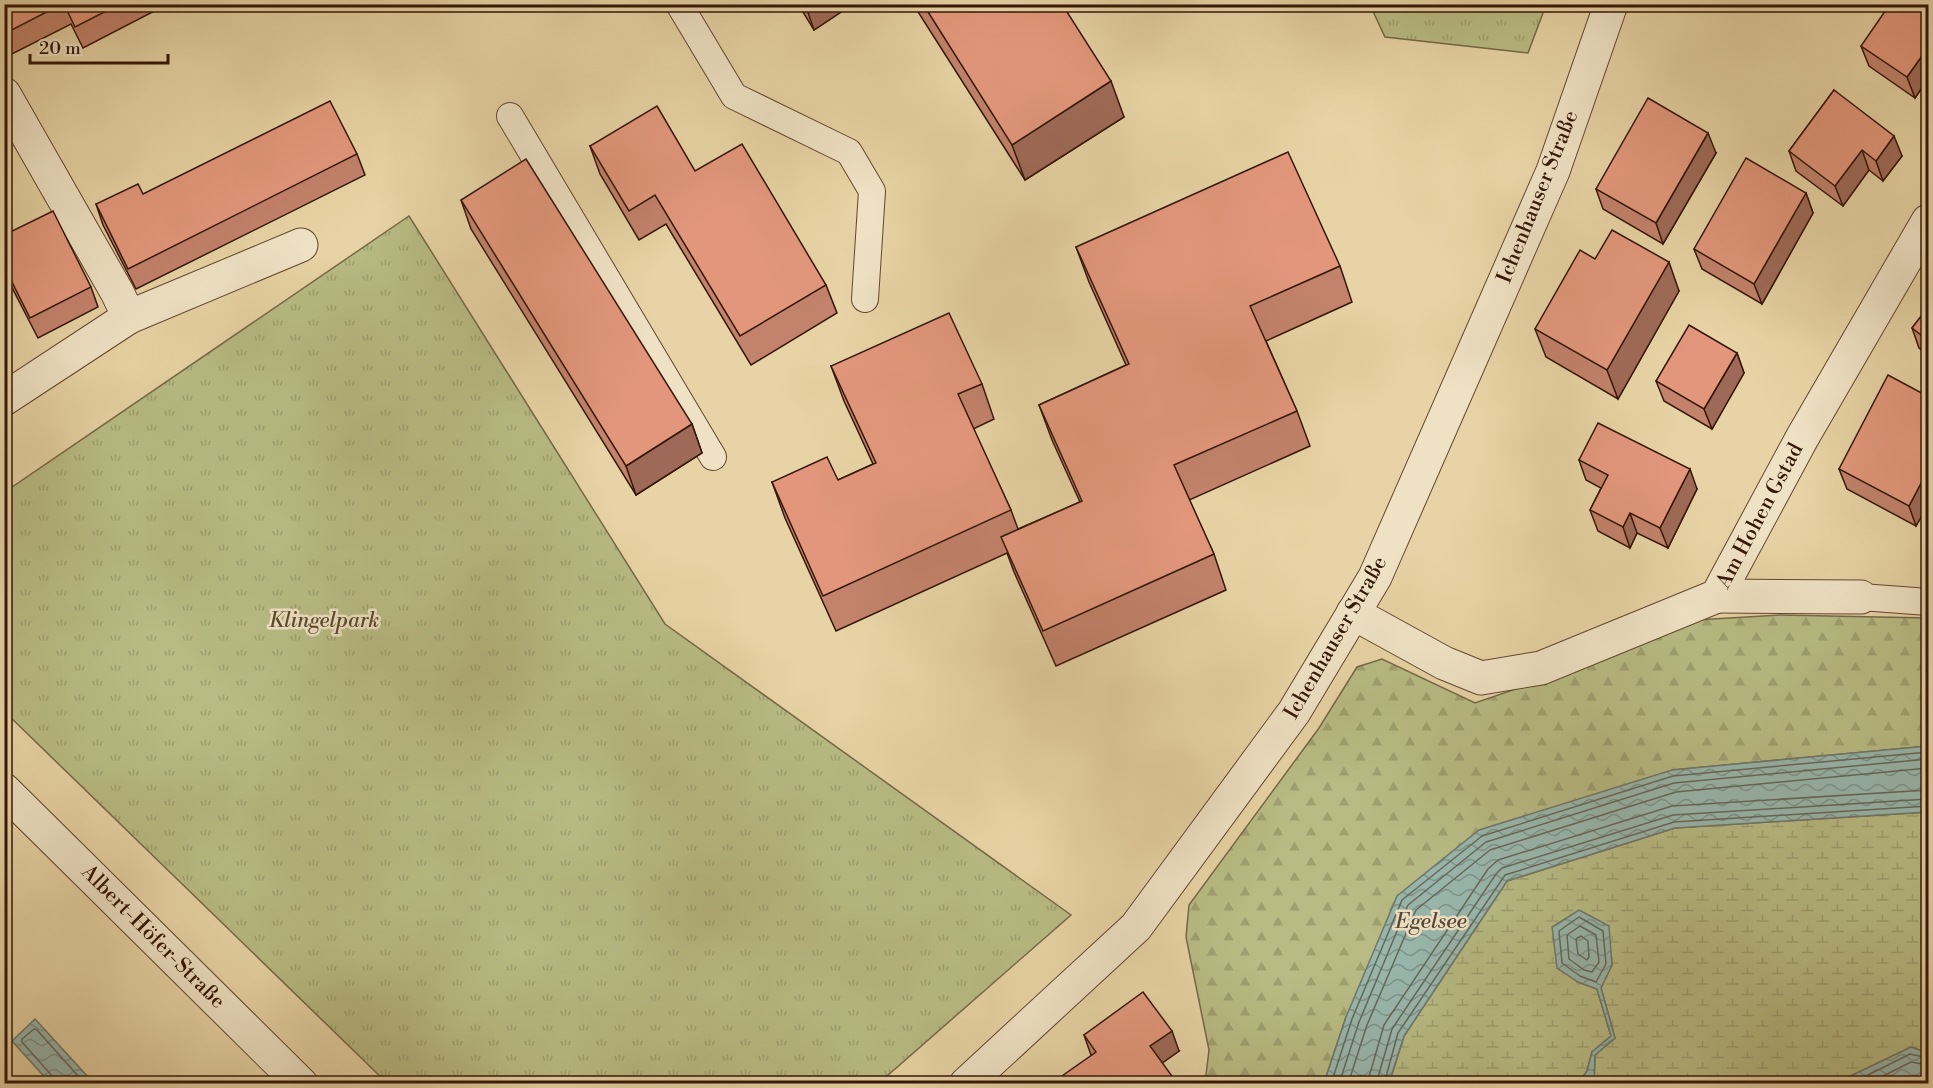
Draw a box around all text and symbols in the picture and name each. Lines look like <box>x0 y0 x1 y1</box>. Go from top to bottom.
scale bar <box>30 27 168 65</box>
text: 20 m <box>39 37 81 60</box>
street label: Ichenhauser Straße <box>1492 107 1584 287</box>
street label: Am Hohen Gstad <box>1710 439 1809 594</box>
street label: Ichenhauser Straße <box>1279 552 1393 724</box>
park label: Klingelpark <box>269 608 379 634</box>
street label: Albert-Höfer-Straße <box>75 859 230 1014</box>
water label: Egelsee <box>1394 908 1467 935</box>

